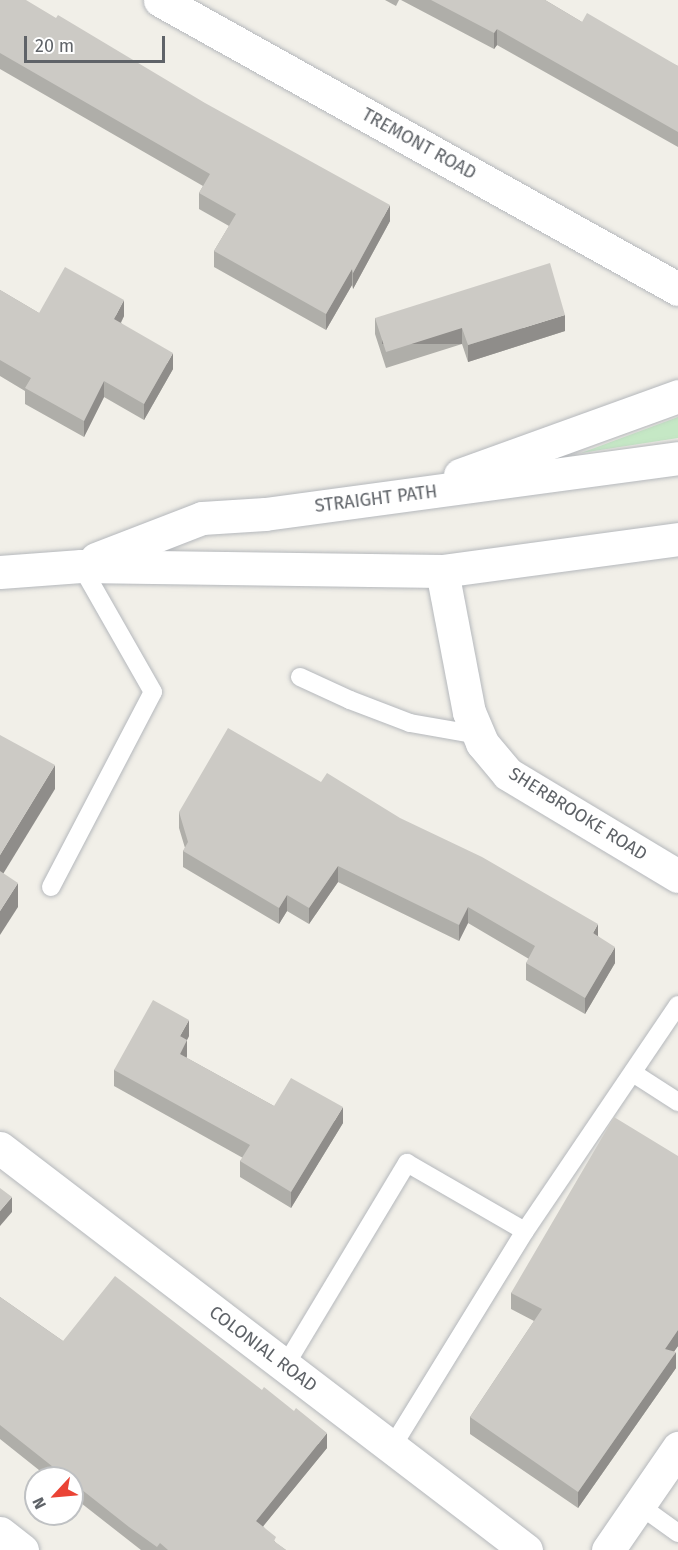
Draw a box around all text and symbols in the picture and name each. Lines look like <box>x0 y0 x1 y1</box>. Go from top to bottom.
scale bar <box>27 24 168 62</box>
text: 20 m <box>35 35 74 57</box>
street label: TREMONT ROAD <box>358 104 480 184</box>
street label: STRAIGHT PATH <box>314 481 438 517</box>
street label: SHERBROOKE ROAD <box>505 763 651 865</box>
street label: COLONIAL ROAD <box>205 1301 321 1397</box>
north arrow <box>24 1466 84 1526</box>
text: N <box>28 1494 50 1512</box>

